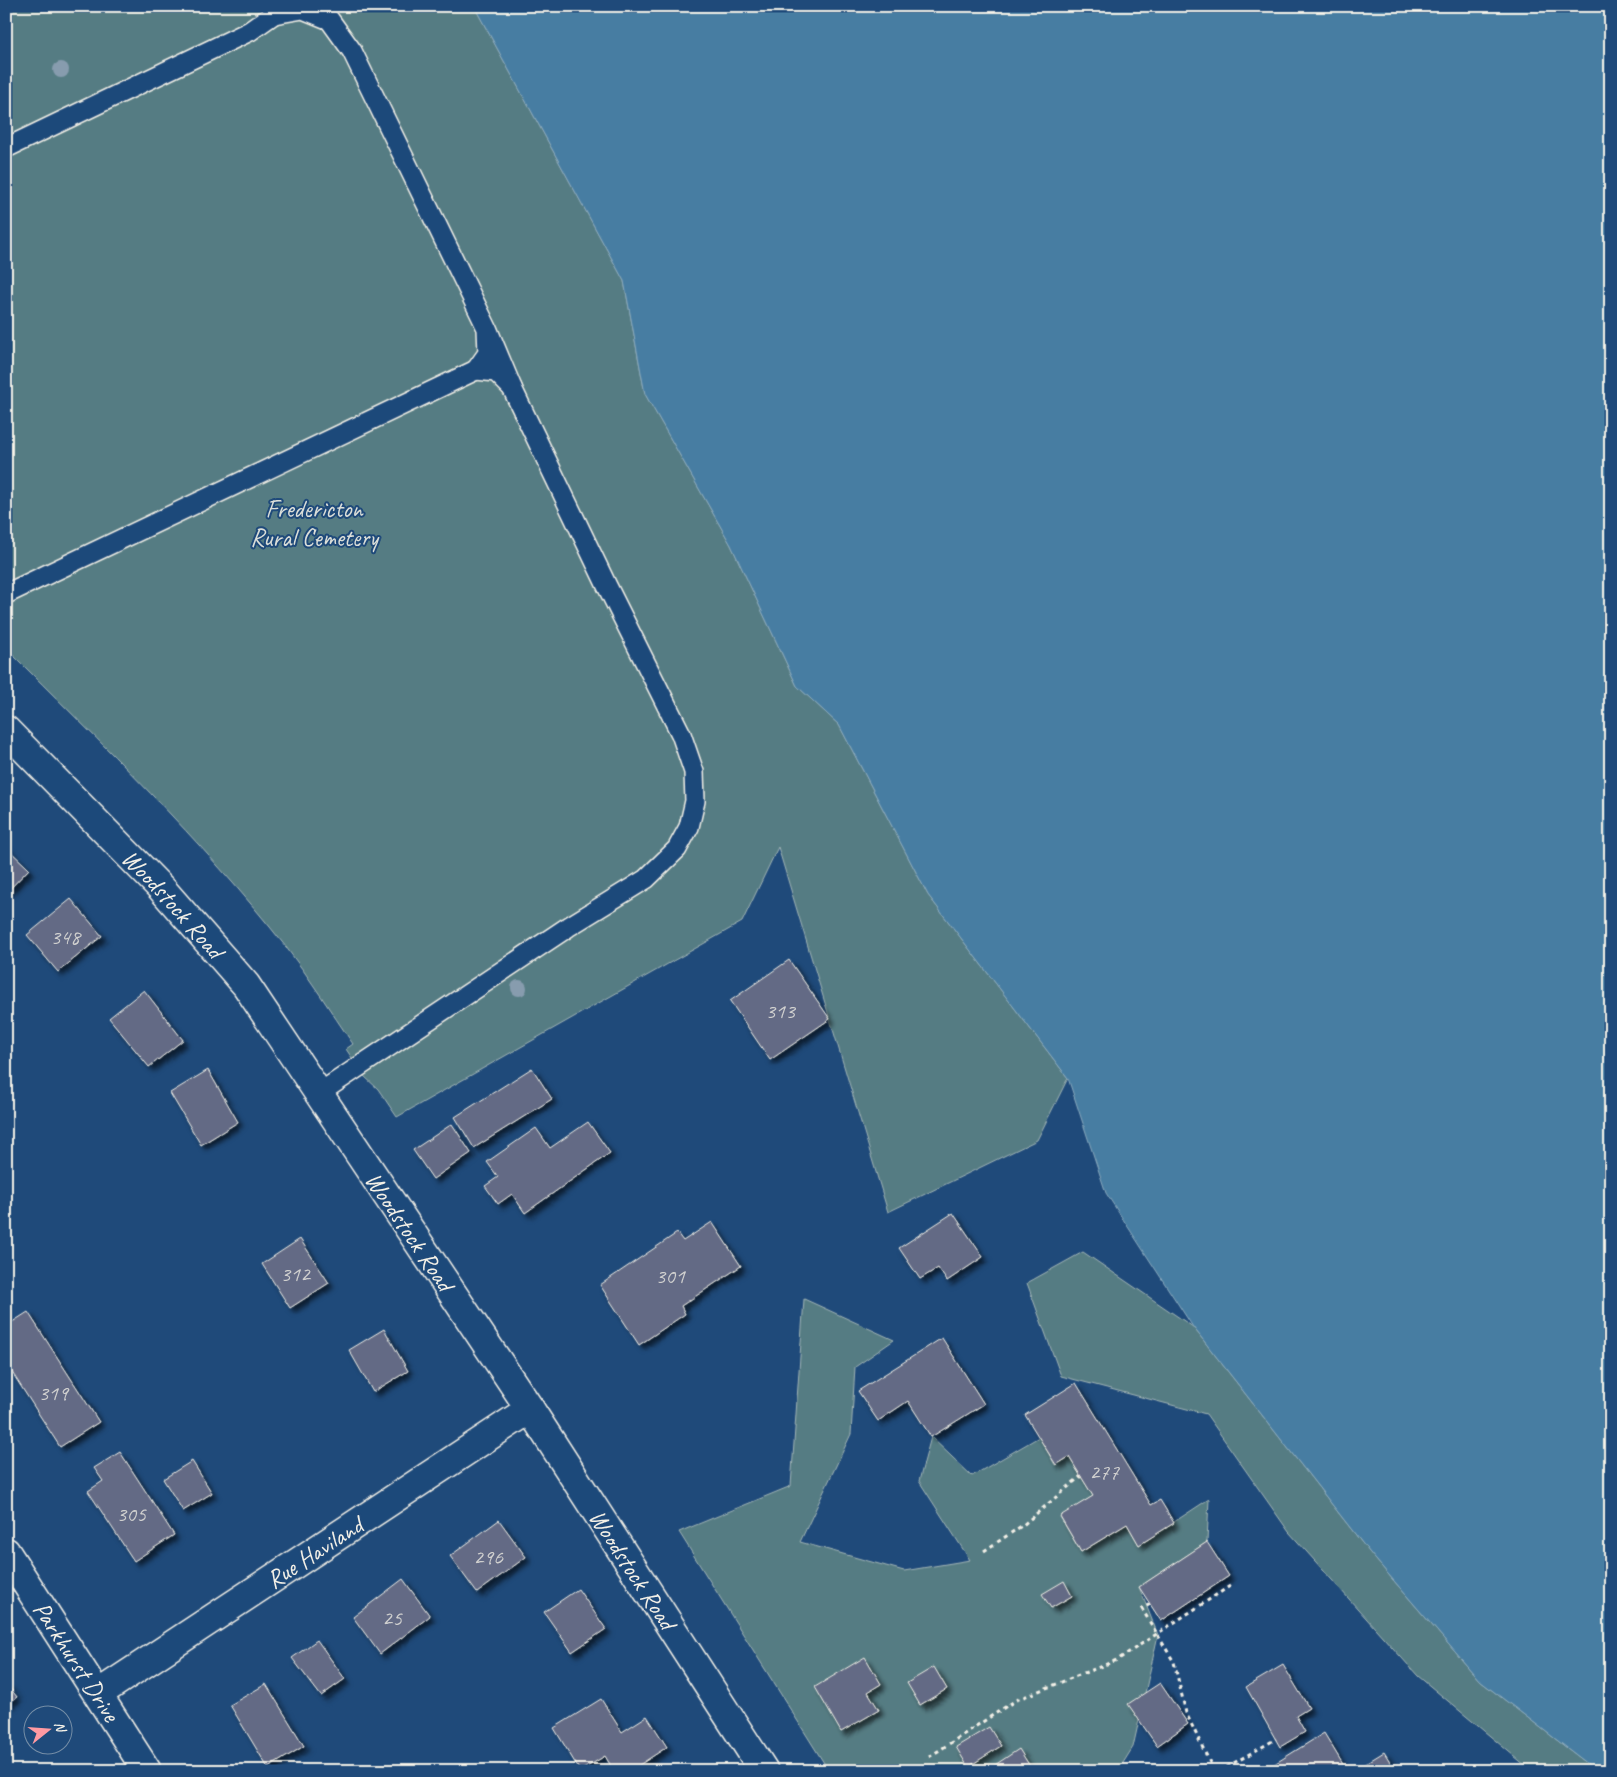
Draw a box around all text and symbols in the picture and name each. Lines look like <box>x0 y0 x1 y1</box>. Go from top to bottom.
park label: Fredericton Rural Cemetery <box>250 493 380 554</box>
street label: Woodstock Road <box>115 843 233 968</box>
house number: 348 <box>50 923 82 951</box>
house number: 313 <box>765 997 797 1025</box>
street label: Woodstock Road <box>358 1166 463 1300</box>
house number: 312 <box>280 1260 312 1288</box>
house number: 301 <box>655 1262 686 1290</box>
house number: 319 <box>38 1379 70 1407</box>
house number: 277 <box>1089 1458 1120 1486</box>
house number: 305 <box>116 1500 147 1528</box>
street label: Woodstock Road <box>581 1503 685 1638</box>
street label: Rue Haviland <box>260 1507 372 1596</box>
house number: 296 <box>473 1543 504 1571</box>
street label: Parkhurst Drive <box>25 1595 128 1729</box>
house number: 25 <box>382 1604 403 1632</box>
north arrow <box>22 1704 72 1754</box>
text: N <box>51 1720 70 1735</box>

